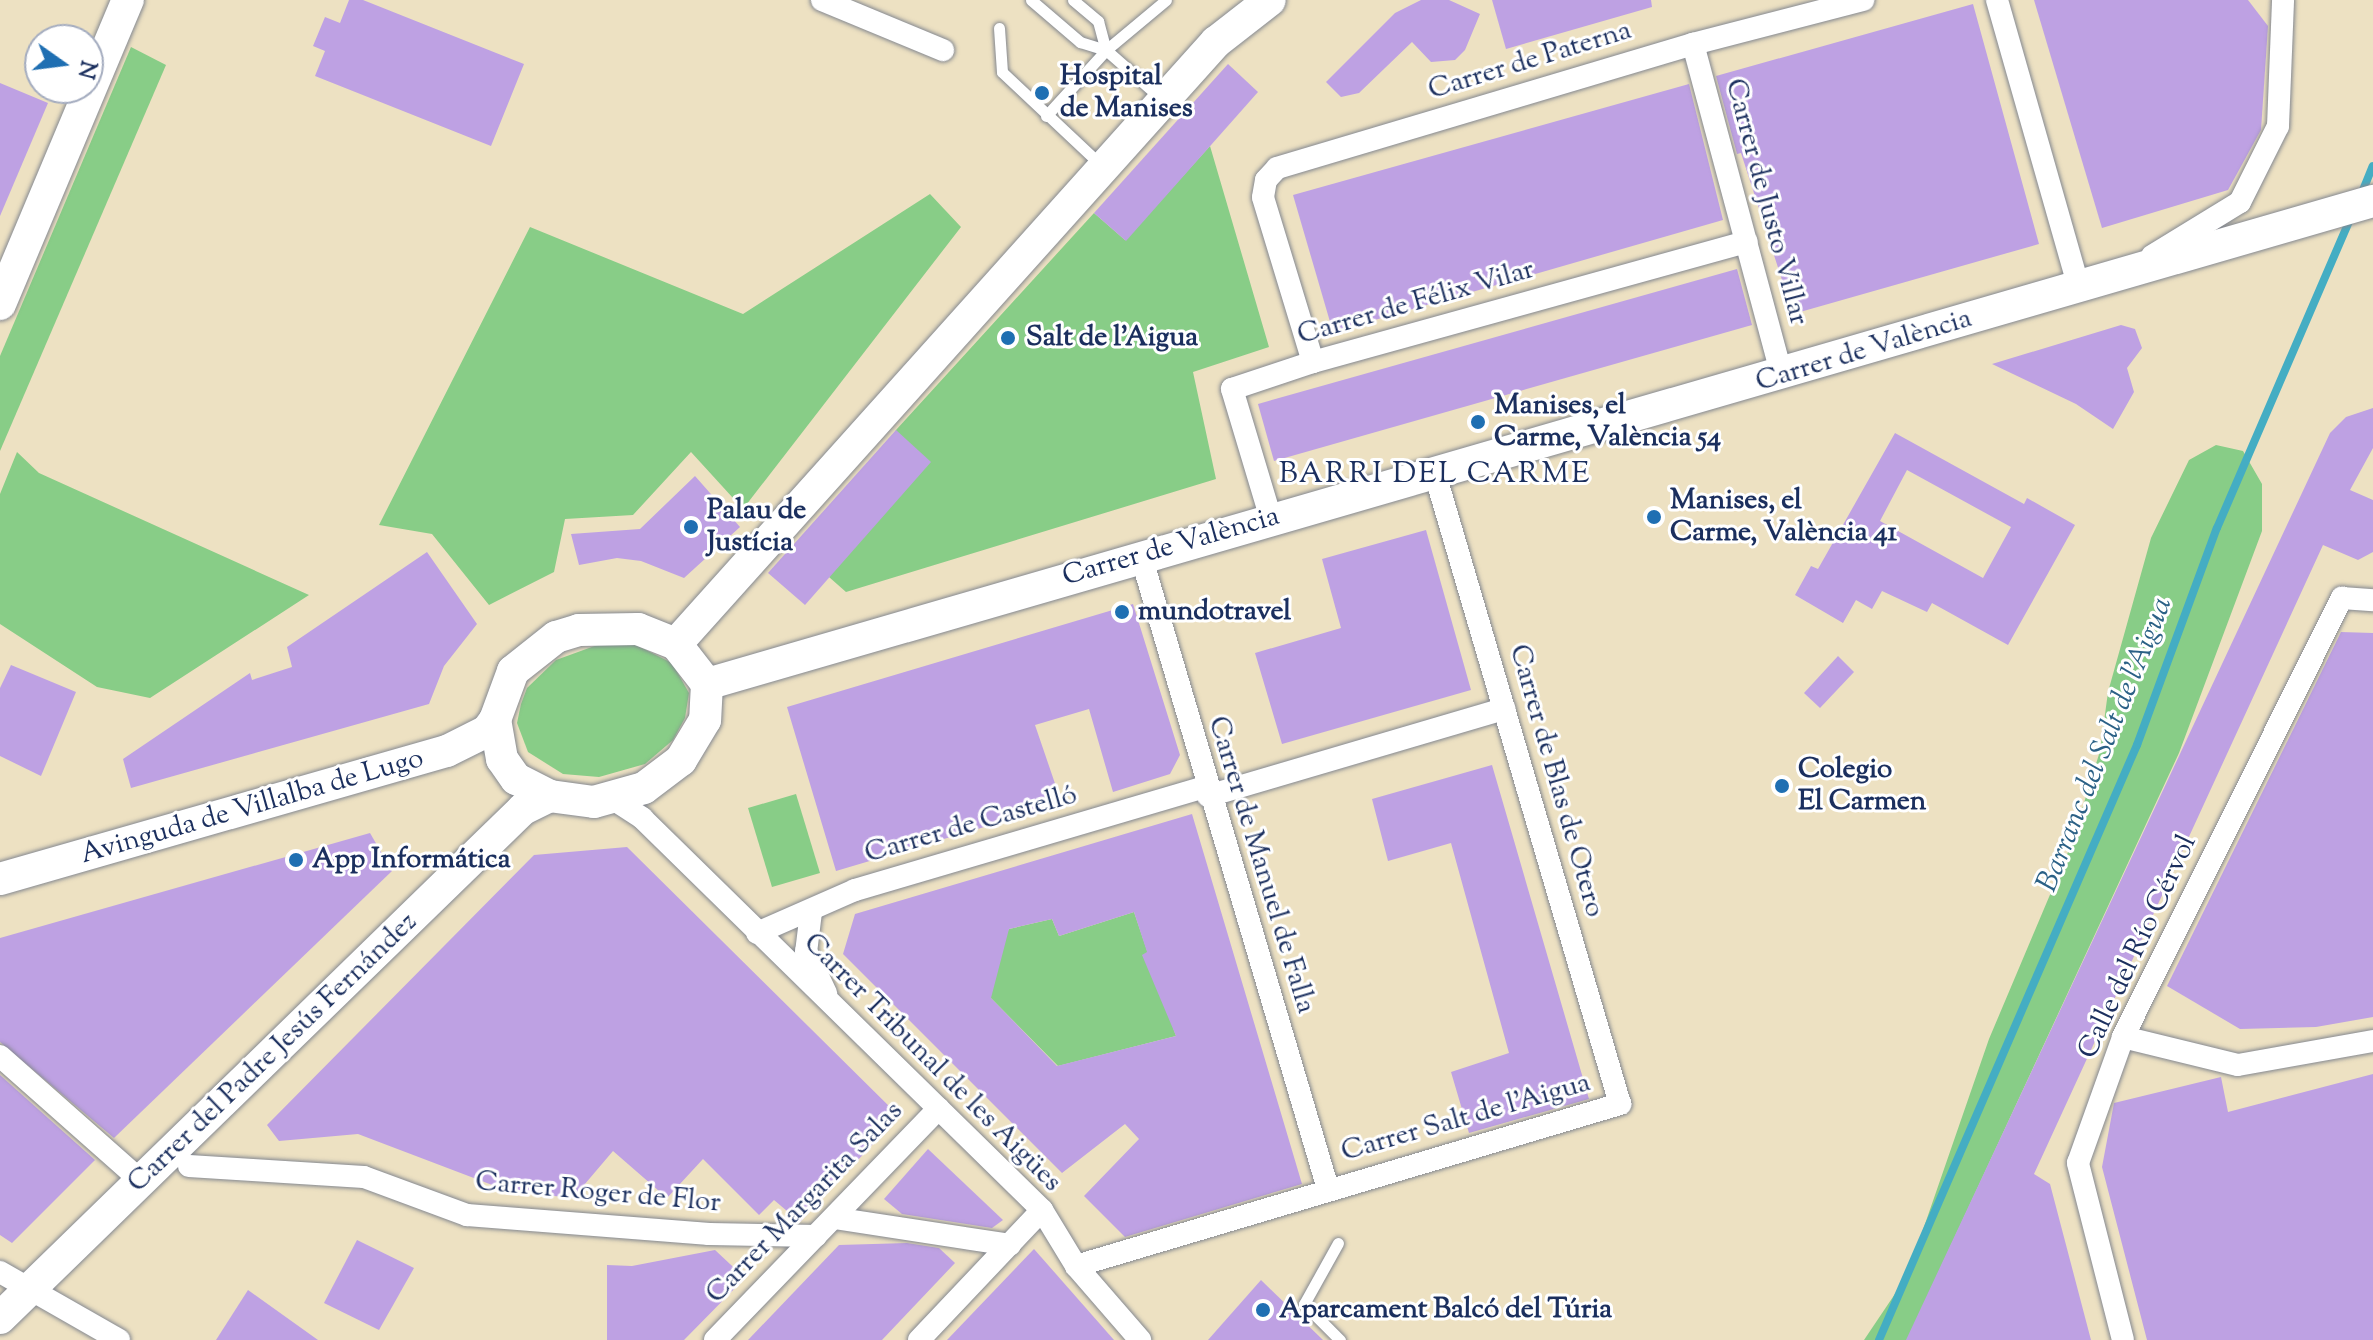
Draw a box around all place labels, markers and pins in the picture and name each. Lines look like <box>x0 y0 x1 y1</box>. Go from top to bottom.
place label: Hospital de Manises <box>1060 60 1193 126</box>
marker: Hospital de Manises <box>1031 82 1053 104</box>
place label: Salt de l'Aigua <box>1026 321 1198 355</box>
marker: Salt de l'Aigua <box>997 327 1019 349</box>
place label: Manises, el Carme, València 54 <box>1494 389 1721 455</box>
marker: Manises, el Carme, València 54 <box>1469 413 1487 431</box>
place label: Manises, el Carme, València 41 <box>1670 484 1897 550</box>
place label: Palau de Justícia <box>707 494 806 560</box>
marker: Manises, el Carme, València 41 <box>1645 508 1663 526</box>
marker: Palau de Justícia <box>682 518 700 536</box>
place label: mundotravel <box>1138 595 1291 629</box>
marker: mundotravel <box>1113 603 1131 621</box>
place label: Colegio El Carmen <box>1798 753 1926 819</box>
marker: Colegio El Carmen <box>1773 777 1791 795</box>
place label: App Informática <box>312 843 511 877</box>
marker: App Informática <box>287 851 305 869</box>
place label: Aparcament Balcó del Túria <box>1279 1293 1612 1327</box>
marker: Aparcament Balcó del Túria <box>1254 1301 1272 1319</box>

